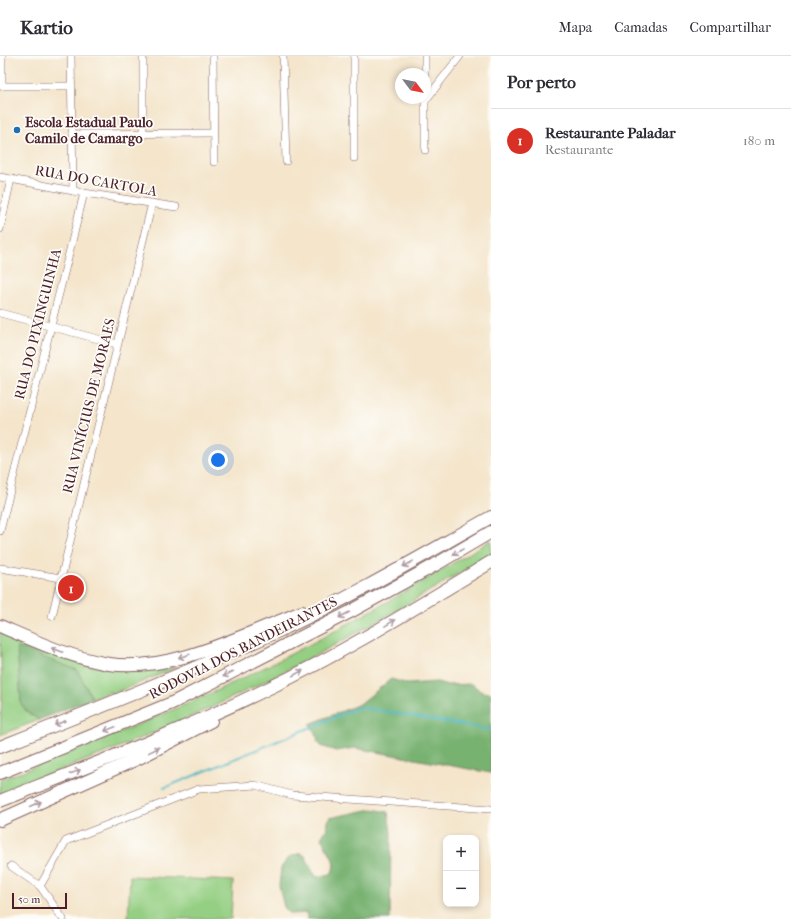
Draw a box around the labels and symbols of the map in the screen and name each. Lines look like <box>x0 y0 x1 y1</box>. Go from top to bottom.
north arrow <box>395 68 431 104</box>
place label: Escola Estadual Paulo Camilo de Camargo <box>25 114 153 147</box>
marker: Escola Estadual Paulo Camilo de Camargo <box>12 125 22 135</box>
street label: RUA DO CARTOLA <box>34 162 159 200</box>
street label: RUA DO PIXINGUINHA <box>11 246 65 401</box>
street label: RUA VINÍCIUS DE MORAES <box>58 316 119 495</box>
your location <box>208 450 228 470</box>
one-way arrow <box>452 548 464 556</box>
one-way arrow <box>402 560 414 568</box>
pin: 1 <box>58 573 84 603</box>
street label: RODOVIA DOS BANDEIRANTES <box>146 593 340 703</box>
one-way arrow <box>338 612 350 619</box>
one-way arrow <box>384 619 396 627</box>
one-way arrow <box>51 645 63 653</box>
one-way arrow <box>178 653 191 660</box>
one-way arrow <box>292 669 304 676</box>
one-way arrow <box>222 671 234 678</box>
one-way arrow <box>55 720 67 728</box>
one-way arrow <box>105 726 117 733</box>
one-way arrow <box>148 746 160 753</box>
one-way arrow <box>69 767 81 775</box>
one-way arrow <box>29 800 41 807</box>
scale bar <box>12 891 67 910</box>

